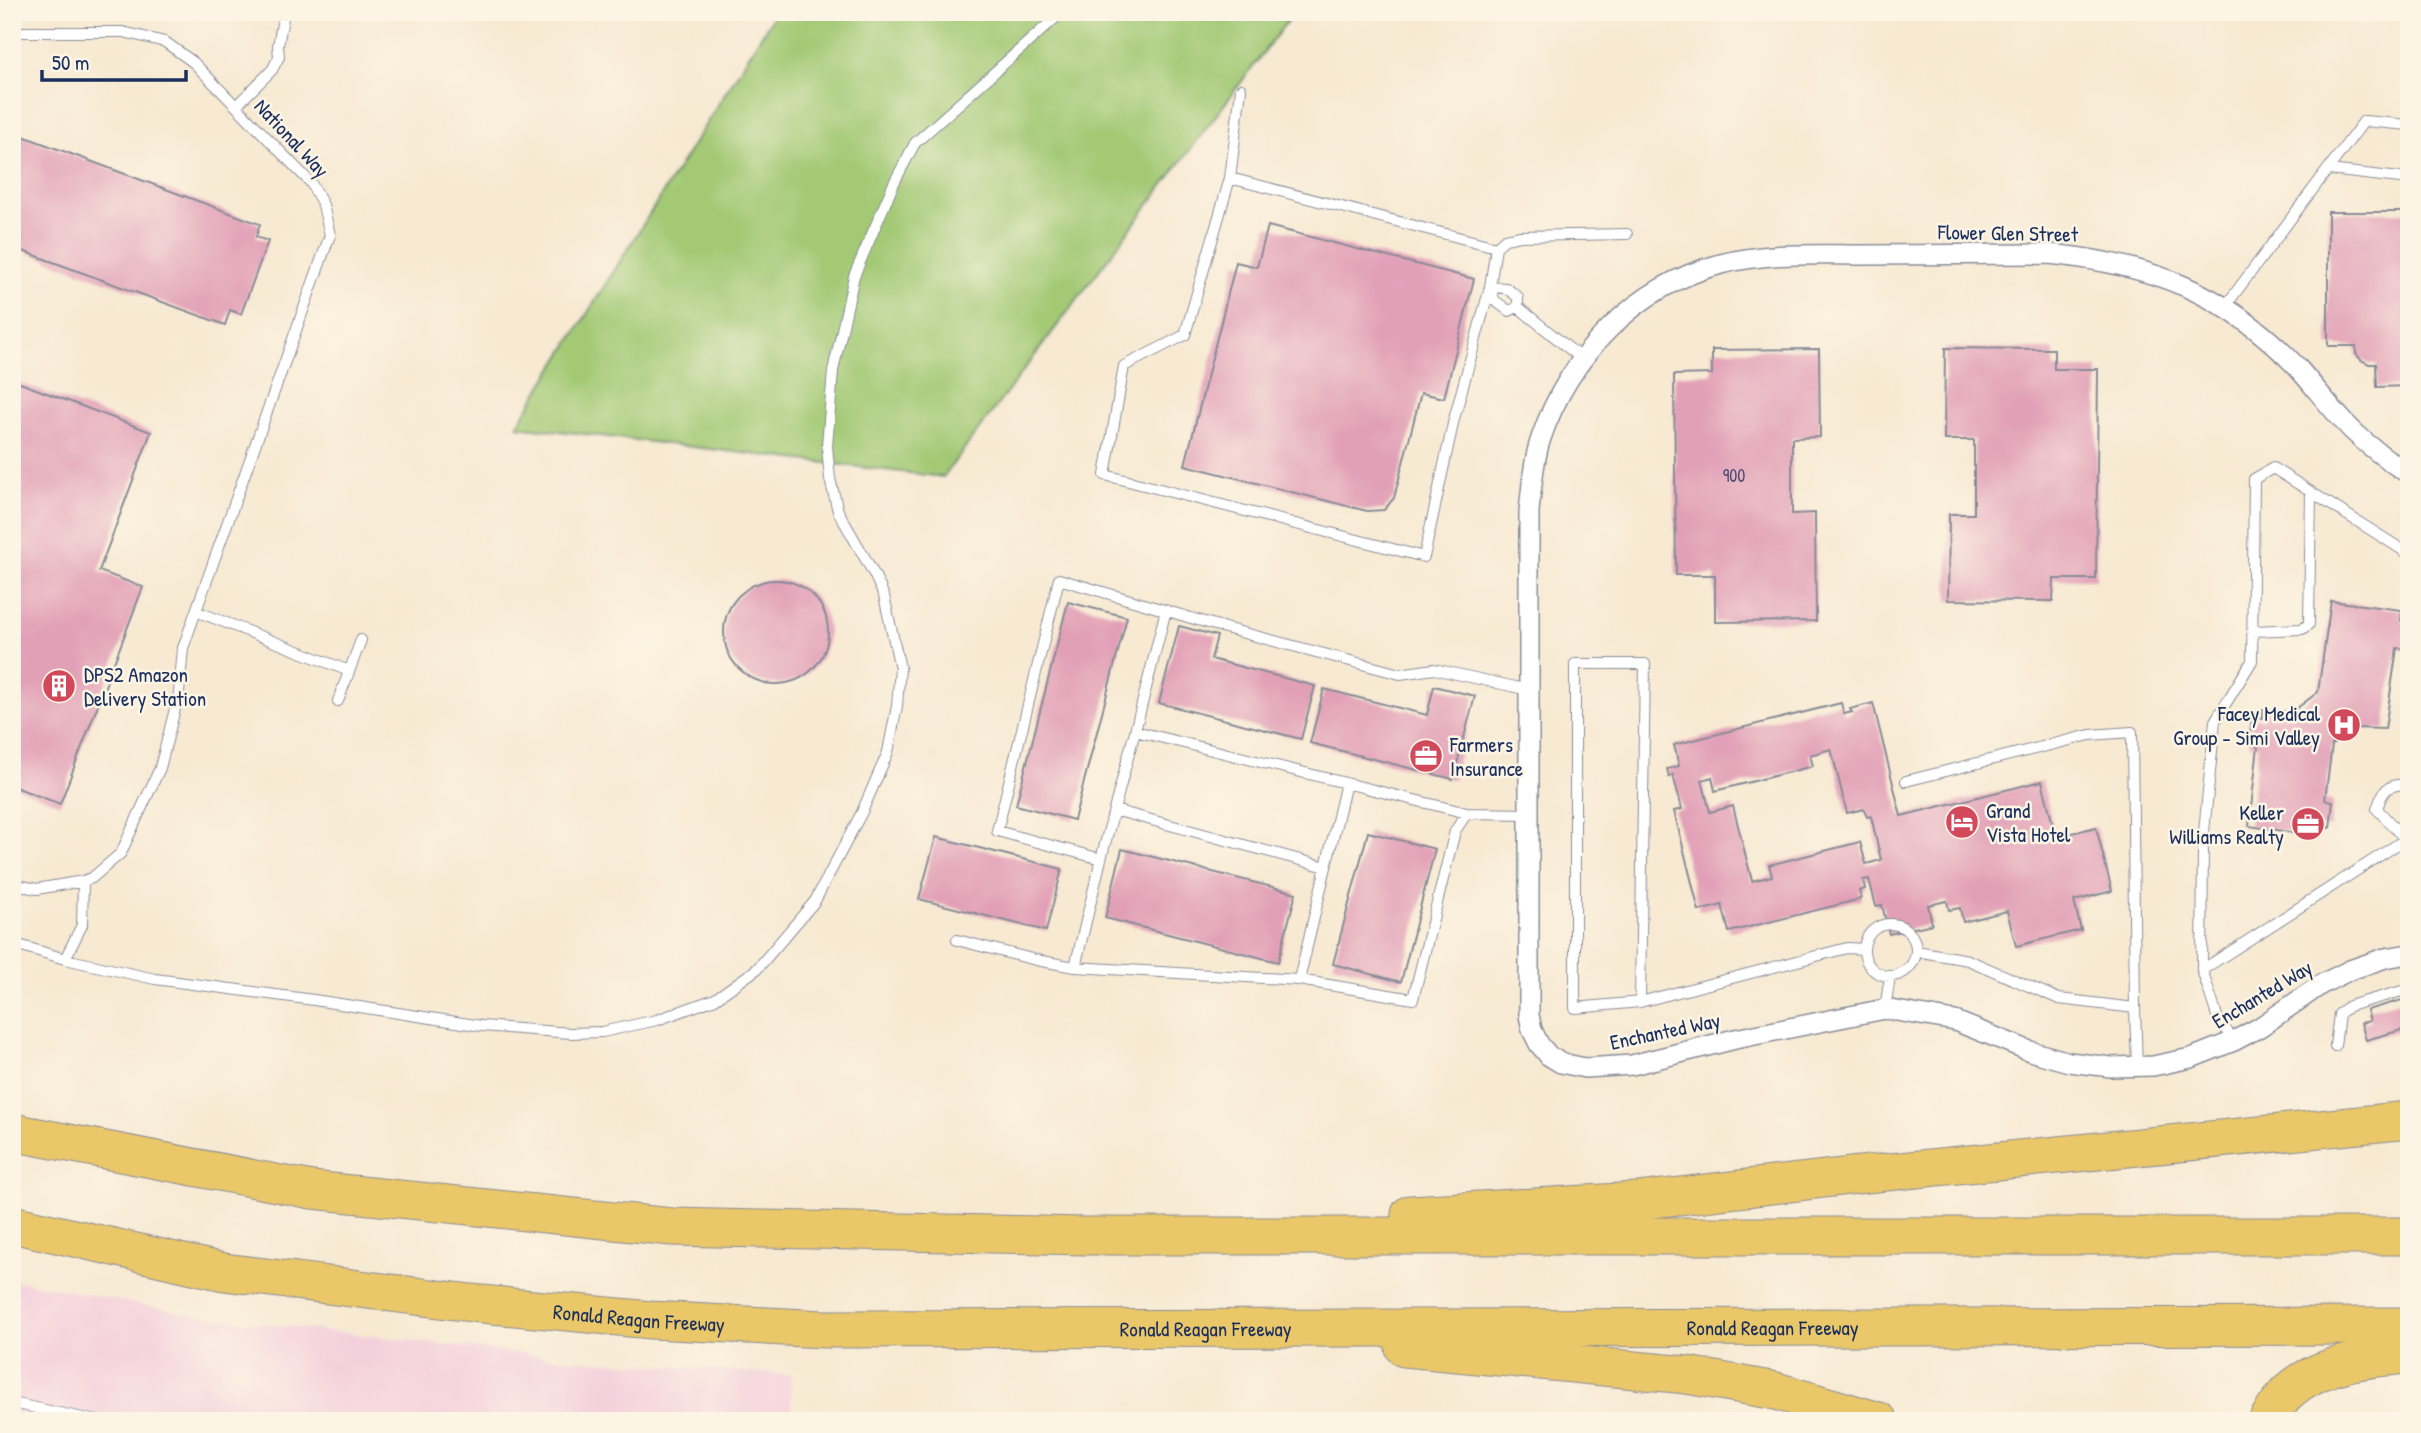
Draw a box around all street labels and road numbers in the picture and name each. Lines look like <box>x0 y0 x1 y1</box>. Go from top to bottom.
street label: National Way <box>248 92 336 184</box>
street label: Flower Glen Street <box>1937 217 2079 249</box>
street label: Enchanted Way <box>2206 953 2318 1035</box>
street label: Enchanted Way <box>1607 1005 1723 1057</box>
street label: Ronald Reagan Freeway <box>552 1296 726 1338</box>
street label: Ronald Reagan Freeway <box>1687 1313 1859 1342</box>
street label: Ronald Reagan Freeway <box>1120 1314 1292 1343</box>

